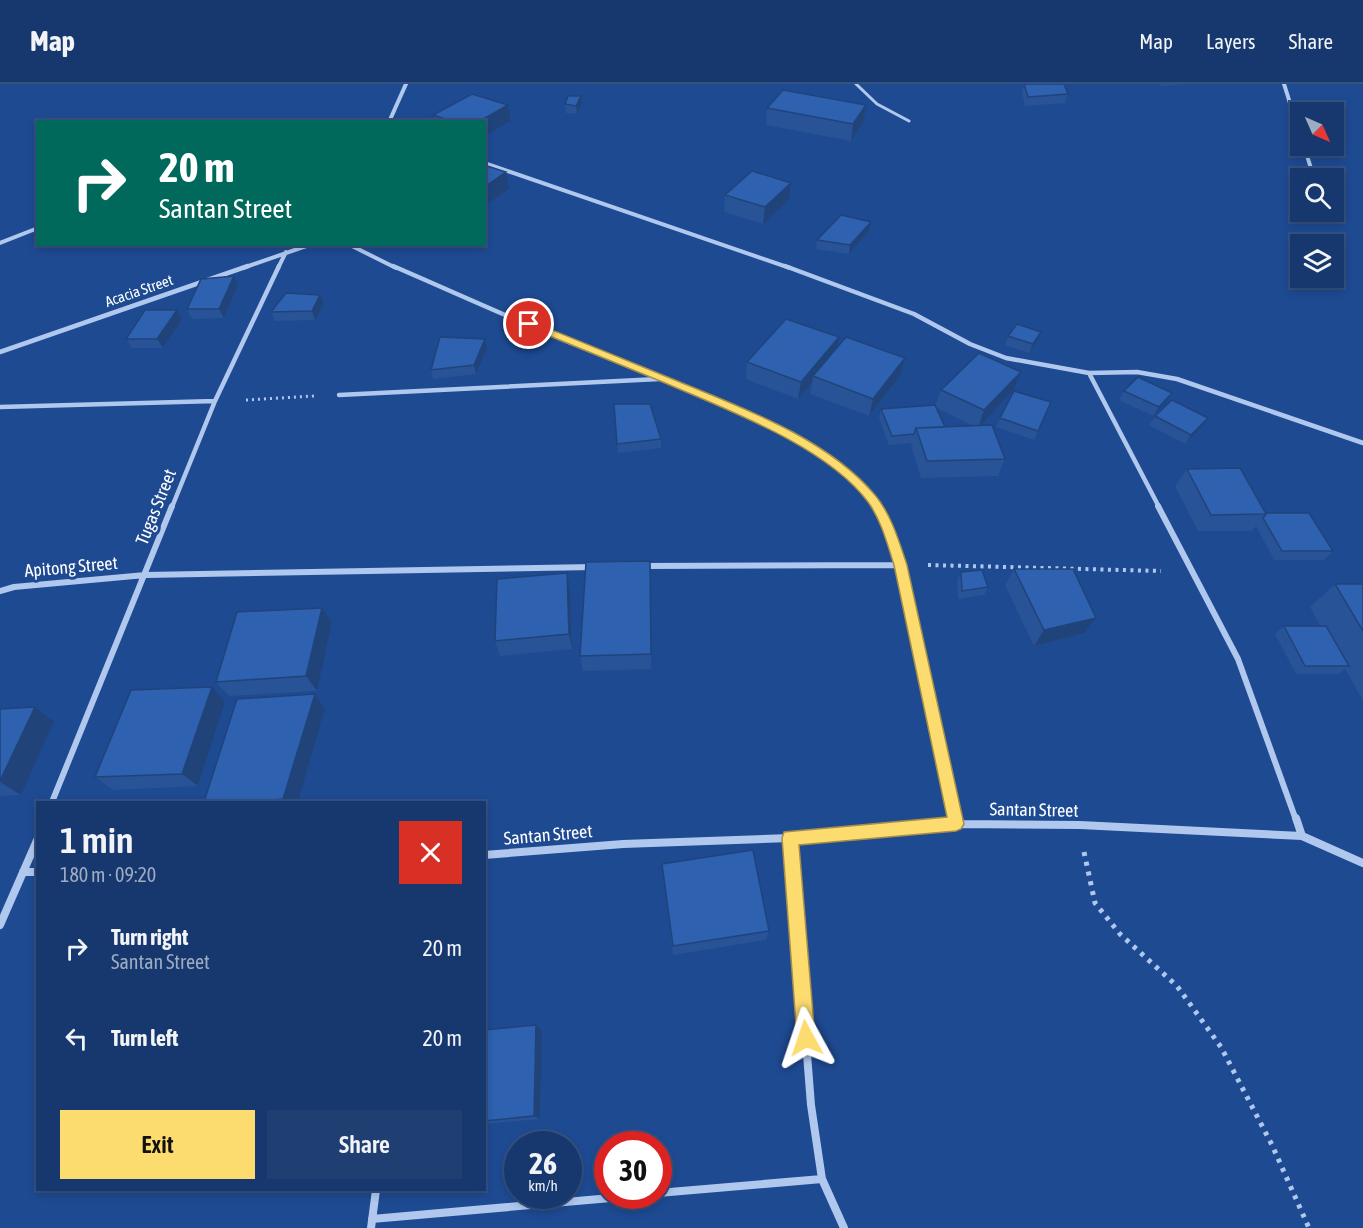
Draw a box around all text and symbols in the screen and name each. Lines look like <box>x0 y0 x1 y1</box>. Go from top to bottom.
text: Map <box>30 25 75 57</box>
text: Map <box>1139 29 1173 53</box>
text: Layers <box>1206 29 1256 53</box>
text: Share <box>1289 29 1333 53</box>
north arrow <box>1290 102 1344 156</box>
map controls <box>1290 102 1344 288</box>
text: 20 m <box>159 143 234 191</box>
icon: right <box>60 144 138 222</box>
button: search <box>1290 168 1344 222</box>
text: Santan Street <box>159 193 292 224</box>
button: layers <box>1290 234 1344 288</box>
street label: Acacia Street <box>103 271 175 310</box>
pin <box>503 298 554 349</box>
icon: arrive <box>512 307 545 340</box>
street label: Tugas Street <box>131 466 180 548</box>
street label: Apitong Street <box>24 552 118 581</box>
street label: Santan Street <box>989 798 1079 821</box>
text: 1 min <box>60 819 134 861</box>
street label: Santan Street <box>503 820 593 849</box>
button: close <box>399 821 462 884</box>
text: 180 m · 09:20 <box>60 863 156 886</box>
text: Turn right <box>111 924 188 950</box>
icon: right <box>60 932 93 965</box>
text: 20 m <box>422 935 462 961</box>
text: Santan Street <box>111 950 210 973</box>
position arrow <box>774 1006 838 1070</box>
icon: left <box>60 1022 93 1055</box>
text: Turn left <box>111 1025 178 1051</box>
text: 20 m <box>422 1025 462 1051</box>
button: Exit <box>60 1110 255 1179</box>
button: Share <box>267 1110 462 1179</box>
speed limit sign: 30 <box>594 1131 672 1209</box>
text: 26 <box>529 1146 557 1180</box>
text: km/h <box>528 1177 558 1194</box>

